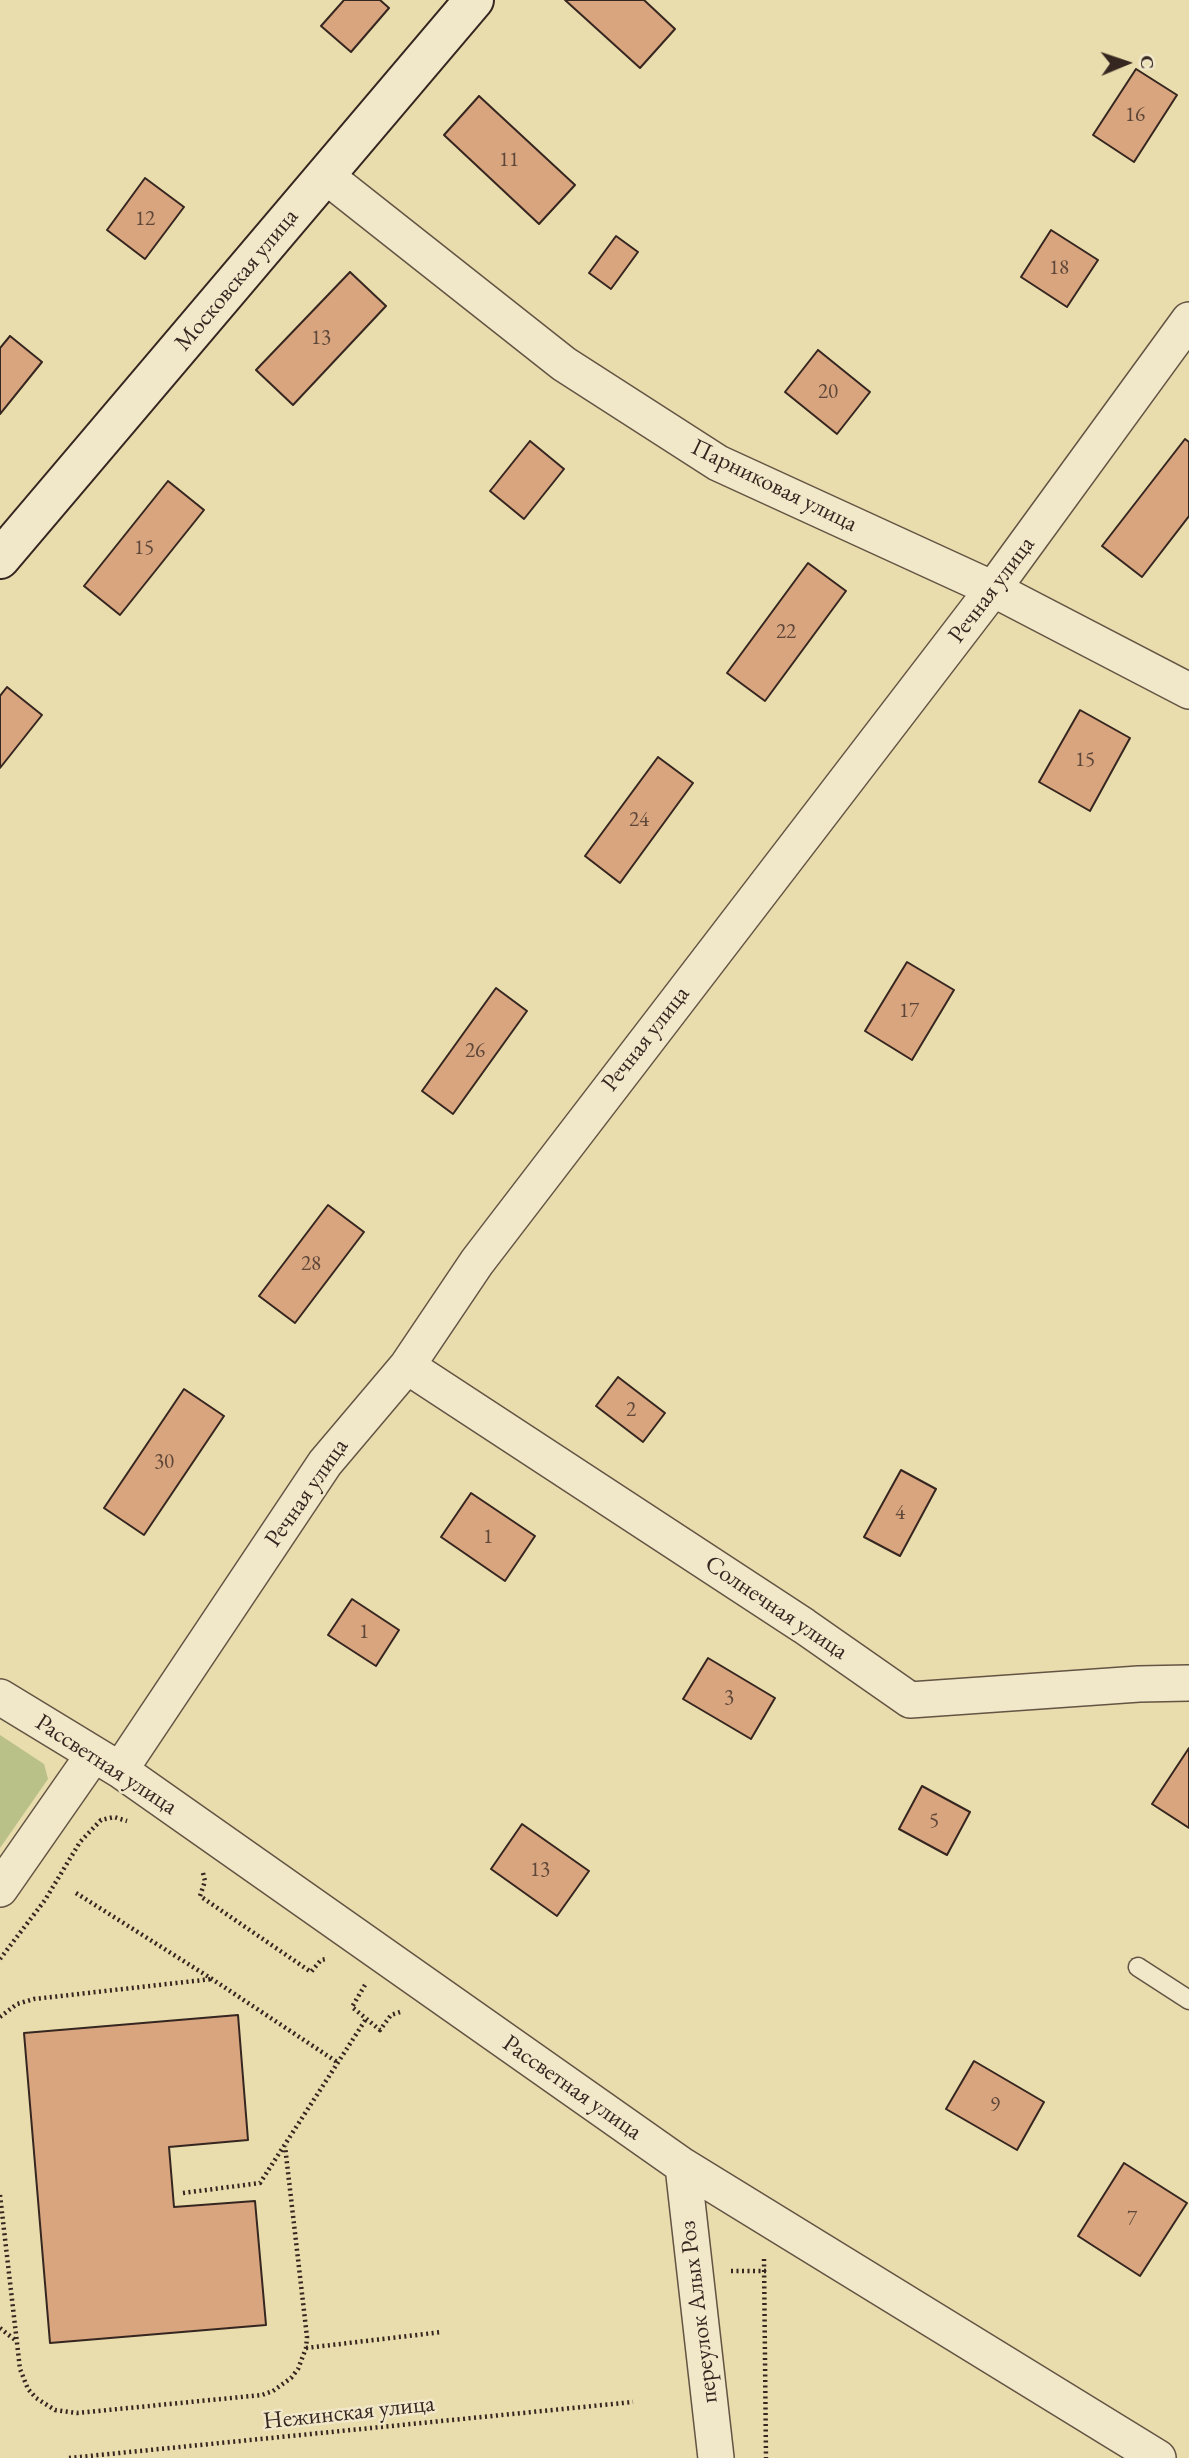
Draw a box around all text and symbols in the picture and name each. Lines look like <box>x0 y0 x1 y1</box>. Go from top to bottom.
north arrow <box>1091 28 1161 98</box>
text: С <box>1135 55 1160 69</box>
house number: 16 <box>1125 102 1145 128</box>
house number: 11 <box>499 147 519 173</box>
street label: Московская улица <box>169 203 305 357</box>
house number: 12 <box>135 206 155 232</box>
house number: 18 <box>1049 255 1069 281</box>
house number: 13 <box>311 325 331 351</box>
house number: 20 <box>818 379 838 405</box>
street label: Парниковая улица <box>686 433 862 539</box>
street label: Речная улица <box>943 531 1041 649</box>
house number: 15 <box>134 535 154 561</box>
house number: 22 <box>776 619 796 645</box>
house number: 15 <box>1075 747 1095 773</box>
house number: 24 <box>629 807 649 833</box>
street label: Речная улица <box>596 981 696 1097</box>
house number: 17 <box>899 998 919 1024</box>
house number: 26 <box>465 1038 485 1064</box>
house number: 28 <box>301 1251 321 1277</box>
house number: 2 <box>626 1397 636 1423</box>
street label: Речная улица <box>259 1433 355 1553</box>
house number: 30 <box>154 1449 174 1475</box>
house number: 4 <box>895 1500 905 1526</box>
house number: 1 <box>483 1524 493 1550</box>
street label: Солнечная улица <box>699 1550 853 1666</box>
house number: 1 <box>359 1619 369 1645</box>
house number: 3 <box>724 1685 734 1711</box>
street label: Рассветная улица <box>30 1708 182 1822</box>
house number: 5 <box>929 1808 939 1834</box>
house number: 13 <box>530 1857 550 1883</box>
street label: Рассветная улица <box>497 2029 647 2147</box>
house number: 9 <box>990 2092 1000 2118</box>
house number: 7 <box>1127 2206 1137 2232</box>
street label: переулок Алых Роз <box>674 2219 724 2405</box>
street label: Нежинская улица <box>262 2390 436 2436</box>

